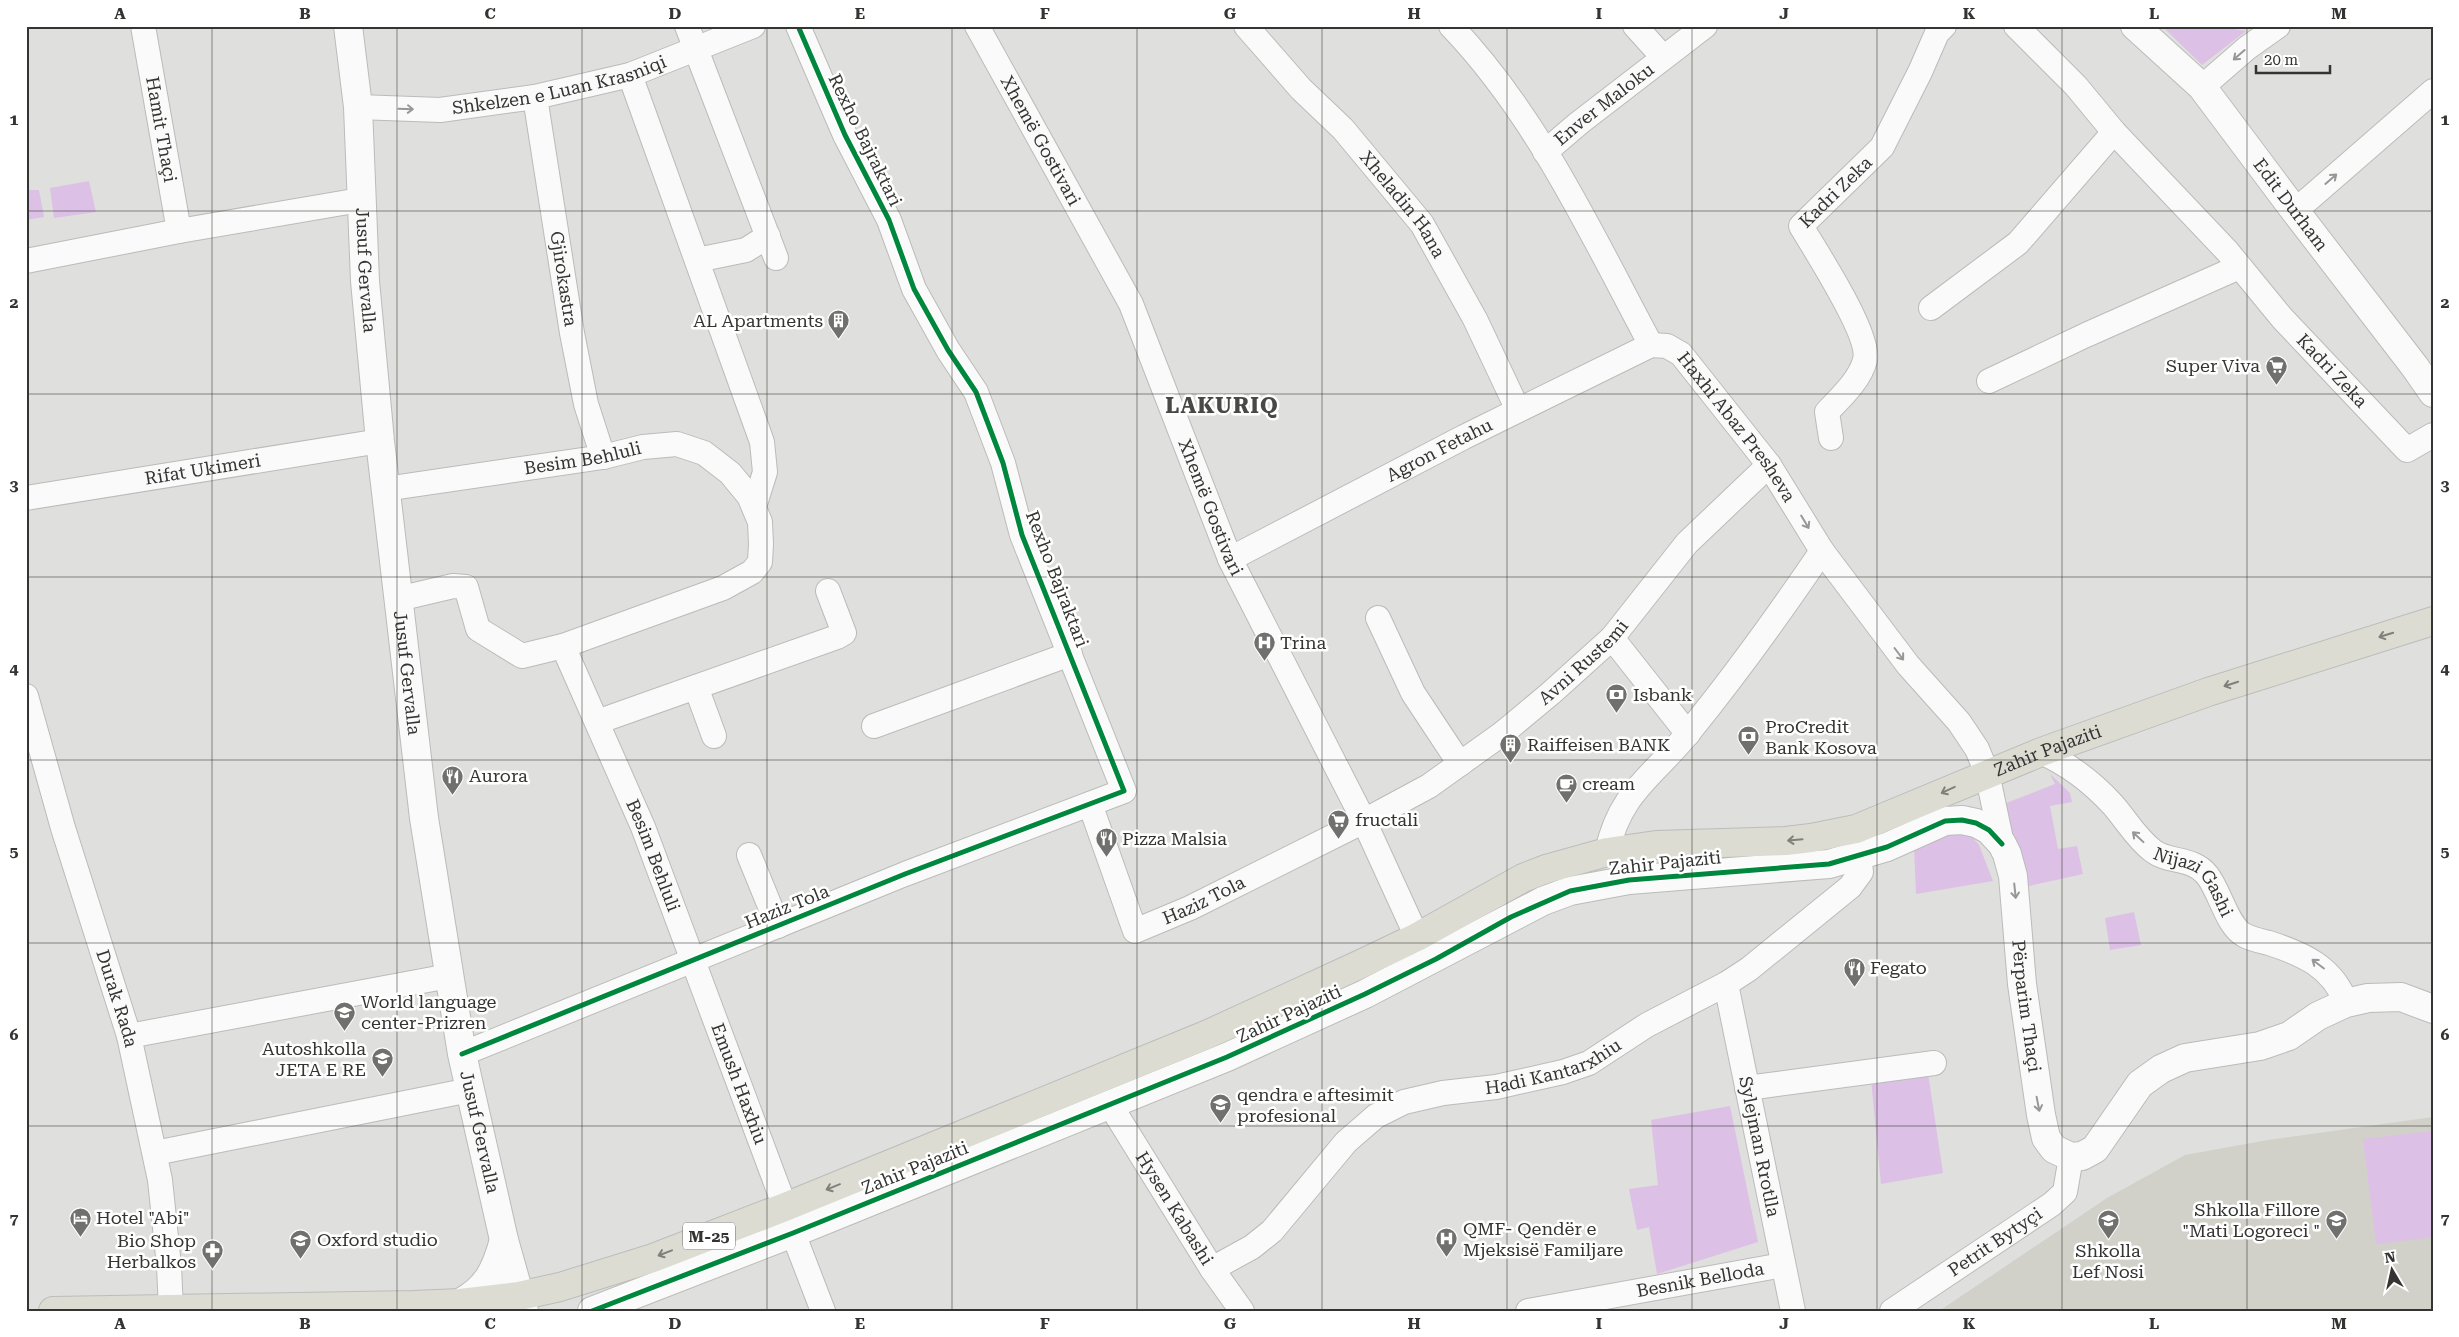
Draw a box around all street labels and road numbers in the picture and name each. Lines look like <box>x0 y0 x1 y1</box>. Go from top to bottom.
street label: Shkelzen e Luan Krasniqi <box>451 51 669 118</box>
street label: Enver Maloku <box>1550 58 1658 149</box>
street label: Rexho Bajraktari <box>824 70 907 210</box>
street label: Xhemë Gostivari <box>997 72 1085 209</box>
street label: Hamit Thaçi <box>142 75 181 184</box>
street label: Xheladin Hana <box>1356 146 1450 262</box>
street label: Kadri Zeka <box>1795 151 1876 232</box>
street label: Edit Durham <box>2249 154 2333 255</box>
street label: Jusuf Gervalla <box>352 207 381 334</box>
street label: Gjirokastra <box>546 230 582 328</box>
street label: Kadri Zeka <box>2293 329 2372 412</box>
street label: Haxhi Abaz Presheva <box>1673 348 1800 506</box>
street label: Agron Fetahu <box>1383 414 1496 486</box>
street label: Xhemë Gostivari <box>1174 436 1248 579</box>
street label: Besim Behluli <box>523 437 643 478</box>
street label: Rifat Ukimeri <box>143 449 262 489</box>
street label: Rexho Bajraktari <box>1022 508 1093 650</box>
street label: Jusuf Gervalla <box>390 610 425 736</box>
street label: Avni Rustemi <box>1534 615 1632 709</box>
street label: Zahir Pajaziti <box>1991 720 2104 780</box>
street label: Besim Behluli <box>622 796 685 915</box>
street label: Nijazi Gashi <box>2150 843 2238 920</box>
street label: Zahir Pajaziti <box>1608 846 1722 879</box>
street label: Haziz Tola <box>1159 871 1249 928</box>
street label: Haziz Tola <box>742 880 832 933</box>
street label: Përparim Thaçi <box>2008 939 2046 1074</box>
street label: Durak Rada <box>92 947 142 1049</box>
street label: Zahir Pajaziti <box>1233 980 1345 1047</box>
street label: Emush Haxhiu <box>707 1020 772 1147</box>
street label: Hadi Kantarxhiu <box>1484 1034 1625 1098</box>
street label: Jusuf Gervalla <box>456 1069 504 1195</box>
street label: Sylejman Rrotlla <box>1735 1074 1785 1219</box>
street label: Zahir Pajaziti <box>858 1137 971 1198</box>
street label: Hysen Kabashi <box>1132 1147 1218 1269</box>
street label: Petrit Bytyçi <box>1944 1203 2046 1281</box>
road number: M-25 <box>683 1222 735 1250</box>
street label: Besnik Belloda <box>1635 1258 1766 1301</box>

